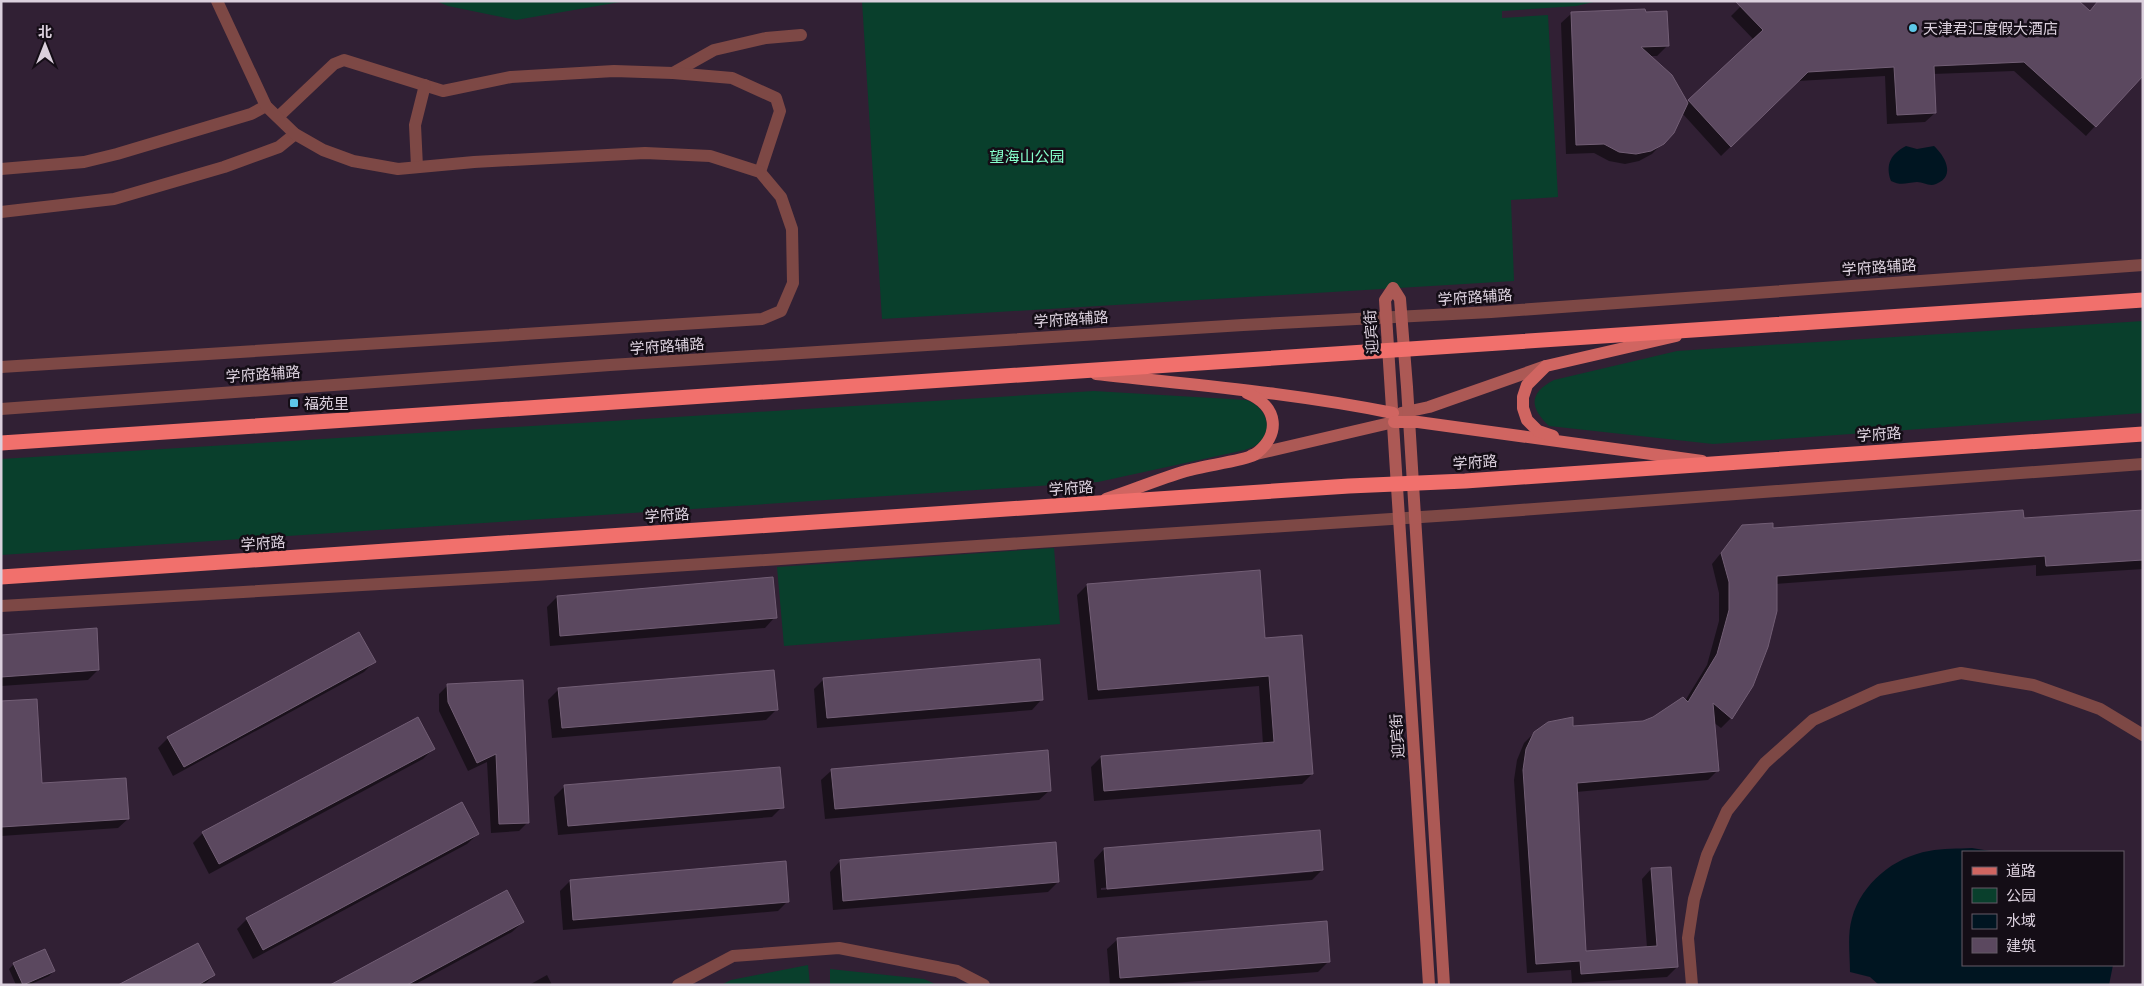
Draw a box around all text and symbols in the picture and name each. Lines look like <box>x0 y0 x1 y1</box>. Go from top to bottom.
north arrow <box>20 20 70 70</box>
place label: 天津君汇度假大酒店 <box>1923 20 2058 37</box>
marker: 天津君汇度假大酒店 <box>1907 22 1919 34</box>
text: 北 <box>38 24 52 40</box>
park label: 望海山公园 <box>989 148 1065 165</box>
street label: 学府路辅路 <box>1841 256 1917 278</box>
street label: 学府路辅路 <box>1437 286 1513 308</box>
street label: 学府路辅路 <box>1033 308 1109 330</box>
street label: 迎宾街 <box>1361 309 1381 355</box>
street label: 学府路辅路 <box>629 335 705 357</box>
street label: 学府路辅路 <box>225 363 301 385</box>
place label: 福苑里 <box>304 395 349 412</box>
marker: 福苑里 <box>288 397 300 409</box>
street label: 学府路 <box>1856 424 1902 444</box>
street label: 学府路 <box>1452 452 1498 472</box>
street label: 学府路 <box>1048 478 1094 498</box>
street label: 学府路 <box>644 505 690 525</box>
street label: 学府路 <box>240 533 286 553</box>
street label: 迎宾街 <box>1387 713 1407 759</box>
legend <box>1962 851 2124 966</box>
text: 道路 <box>2006 862 2036 879</box>
text: 公园 <box>2006 887 2036 904</box>
text: 水域 <box>2006 912 2036 929</box>
text: 建筑 <box>2006 937 2036 954</box>

